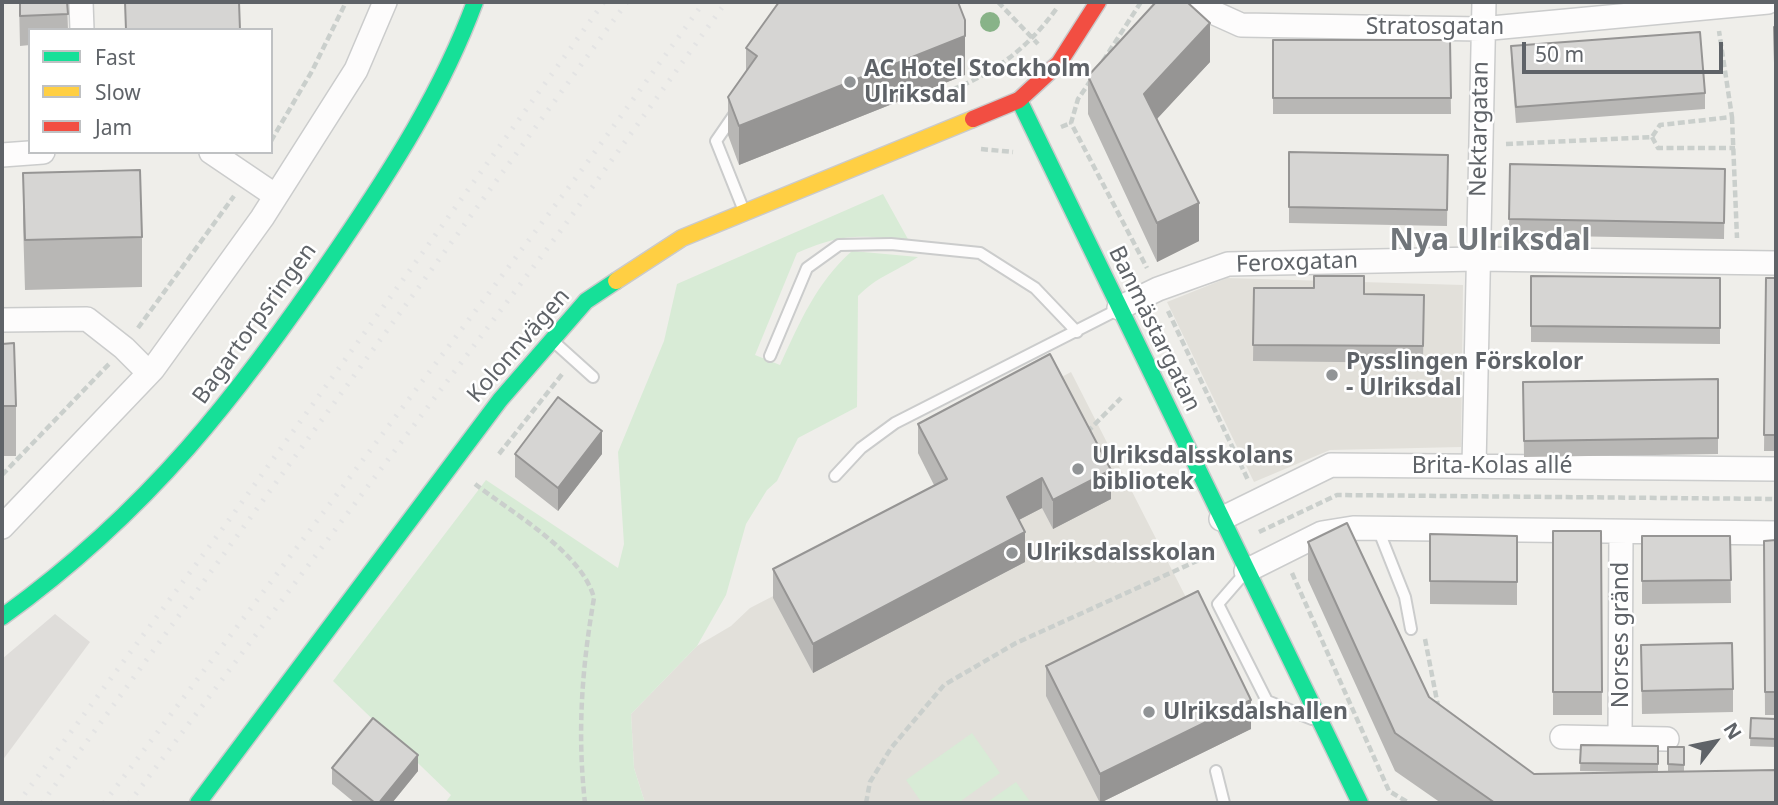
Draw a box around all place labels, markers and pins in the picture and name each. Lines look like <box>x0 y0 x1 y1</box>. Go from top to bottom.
place label: AC Hotel Stockholm Ulriksdal <box>864 55 1090 109</box>
marker: AC Hotel Stockholm Ulriksdal <box>842 74 858 90</box>
place label: Pysslingen Förskolor - Ulriksdal <box>1346 348 1583 402</box>
marker: Pysslingen Förskolor - Ulriksdal <box>1324 367 1340 383</box>
place label: Ulriksdalsskolans bibliotek <box>1092 442 1293 496</box>
marker: Ulriksdalsskolans bibliotek <box>1070 461 1086 477</box>
place label: Ulriksdalsskolan <box>1026 539 1216 567</box>
marker: Ulriksdalsskolan <box>1004 545 1020 561</box>
place label: Ulriksdalshallen <box>1163 698 1348 726</box>
marker: Ulriksdalshallen <box>1141 704 1157 720</box>

